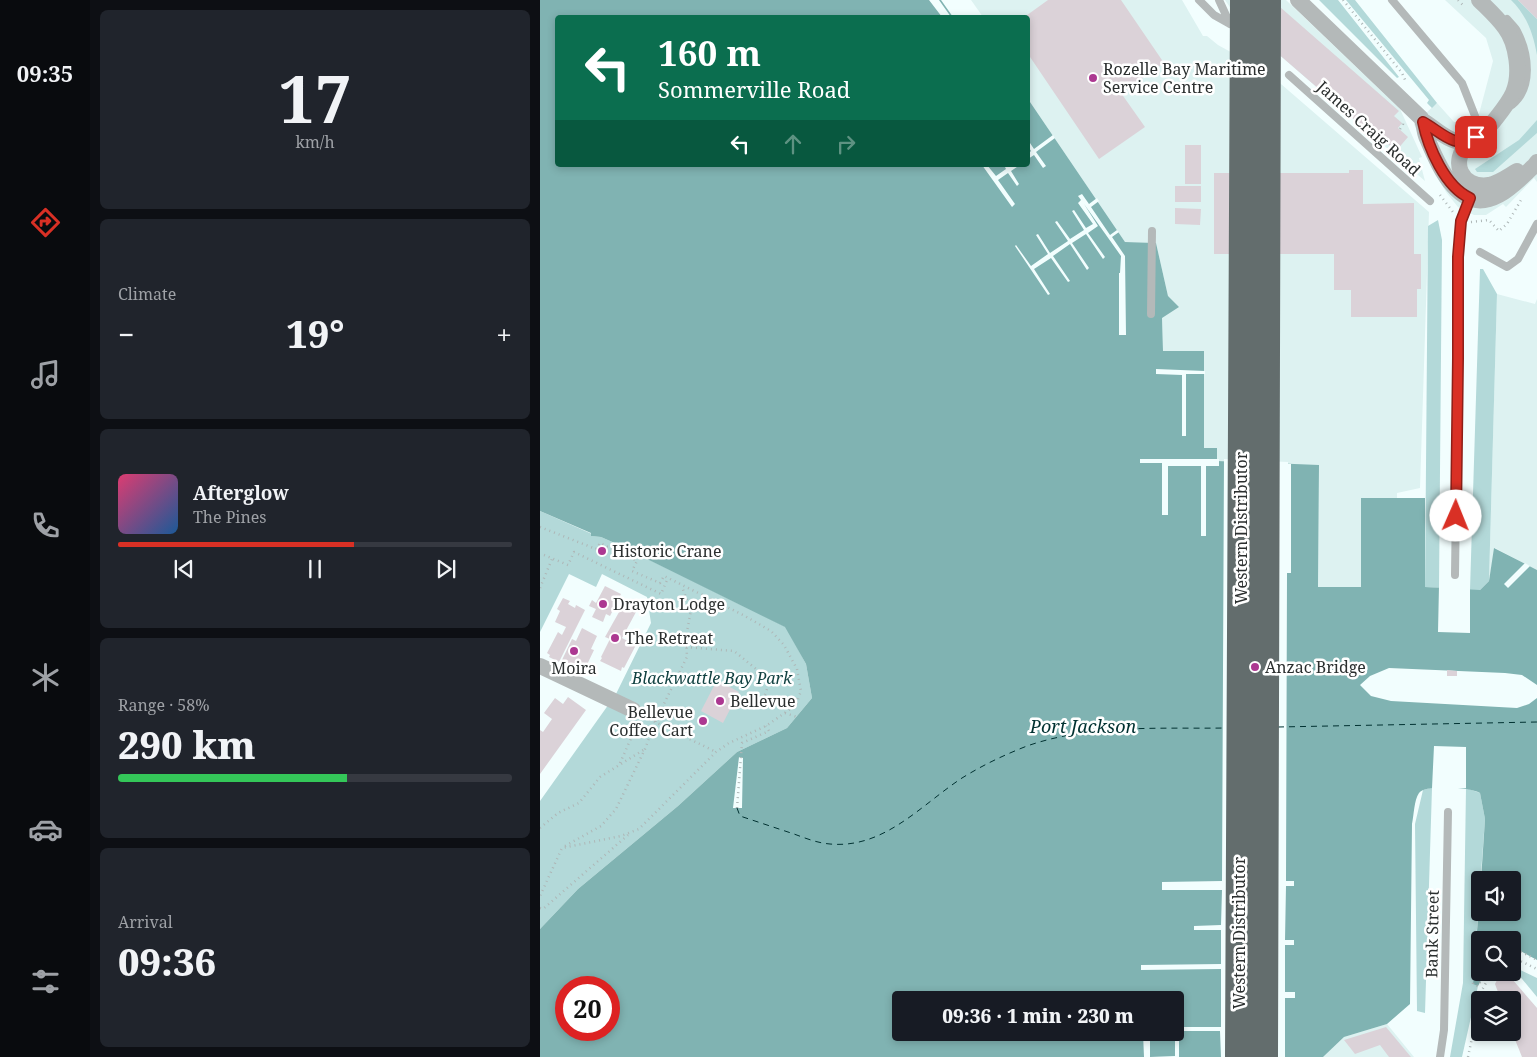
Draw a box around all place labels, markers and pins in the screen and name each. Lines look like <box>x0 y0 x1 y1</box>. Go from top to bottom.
place label: Rozelle Bay Maritime Service Centre <box>1103 58 1266 98</box>
marker: Rozelle Bay Maritime Service Centre <box>1087 72 1099 84</box>
pin <box>1455 116 1497 158</box>
place label: Historic Crane <box>612 540 722 562</box>
marker: Historic Crane <box>596 545 608 557</box>
place label: Drayton Lodge <box>613 593 725 615</box>
marker: Drayton Lodge <box>597 598 609 610</box>
place label: The Retreat <box>625 627 713 649</box>
marker: The Retreat <box>609 632 621 644</box>
marker: Moira <box>568 645 580 657</box>
place label: Anzac Bridge <box>1265 656 1366 678</box>
place label: Moira <box>551 657 597 679</box>
marker: Anzac Bridge <box>1249 661 1261 673</box>
place label: Bellevue <box>730 690 796 712</box>
marker: Bellevue <box>714 695 726 707</box>
place label: Bellevue Coffee Cart <box>609 701 693 741</box>
marker: Bellevue Coffee Cart <box>697 715 709 727</box>

